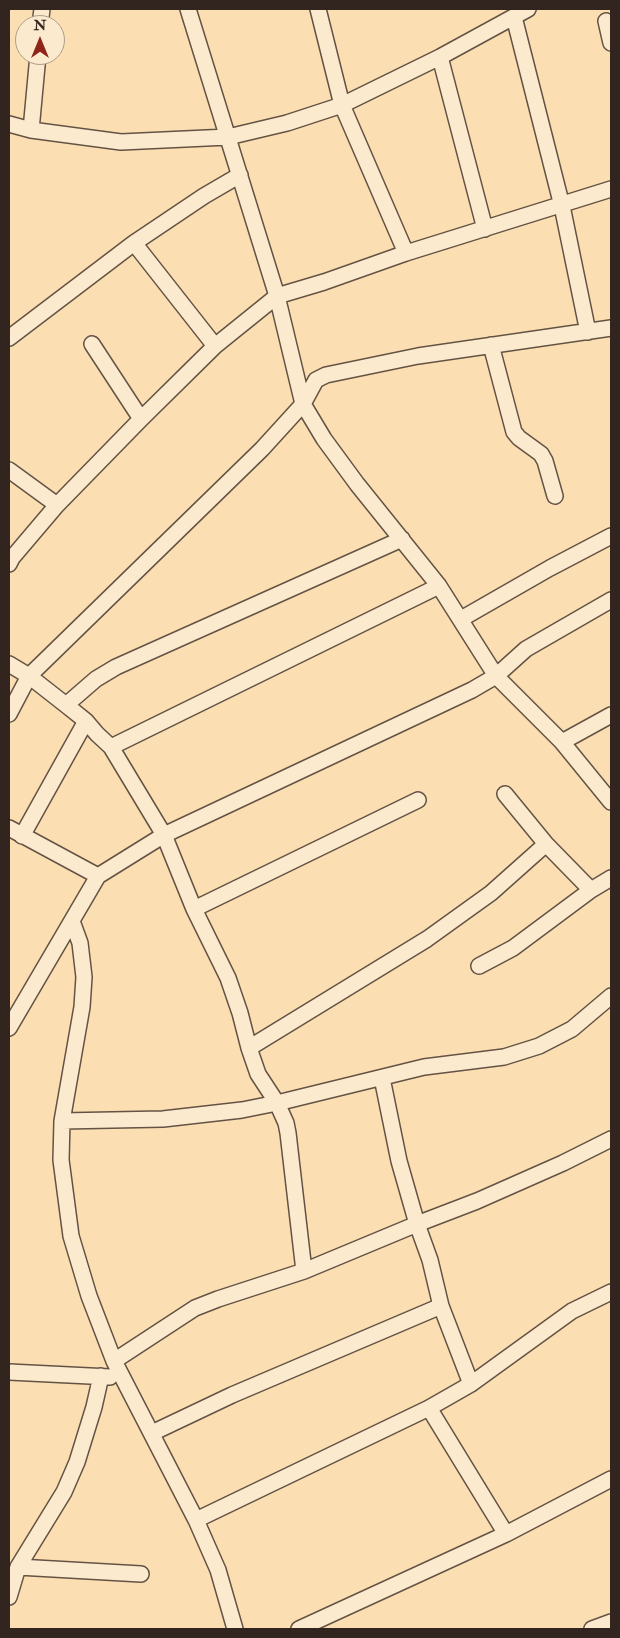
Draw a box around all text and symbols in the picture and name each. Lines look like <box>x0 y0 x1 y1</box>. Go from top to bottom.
north arrow <box>15 15 65 65</box>
text: N <box>34 17 46 34</box>

